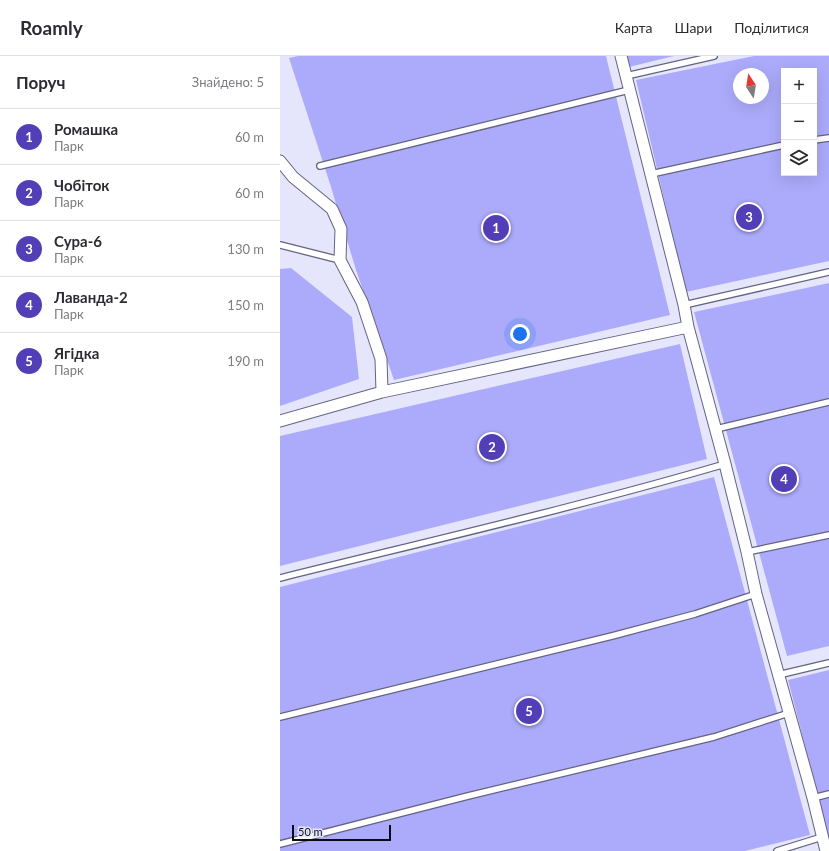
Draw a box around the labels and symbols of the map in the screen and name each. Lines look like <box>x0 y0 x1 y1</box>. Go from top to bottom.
north arrow <box>733 68 769 104</box>
pin: 3 <box>736 202 762 232</box>
pin: 1 <box>483 213 509 243</box>
your location <box>510 324 530 344</box>
pin: 2 <box>479 432 505 462</box>
pin: 4 <box>771 464 797 494</box>
pin: 5 <box>516 696 542 726</box>
scale bar <box>292 823 391 842</box>

